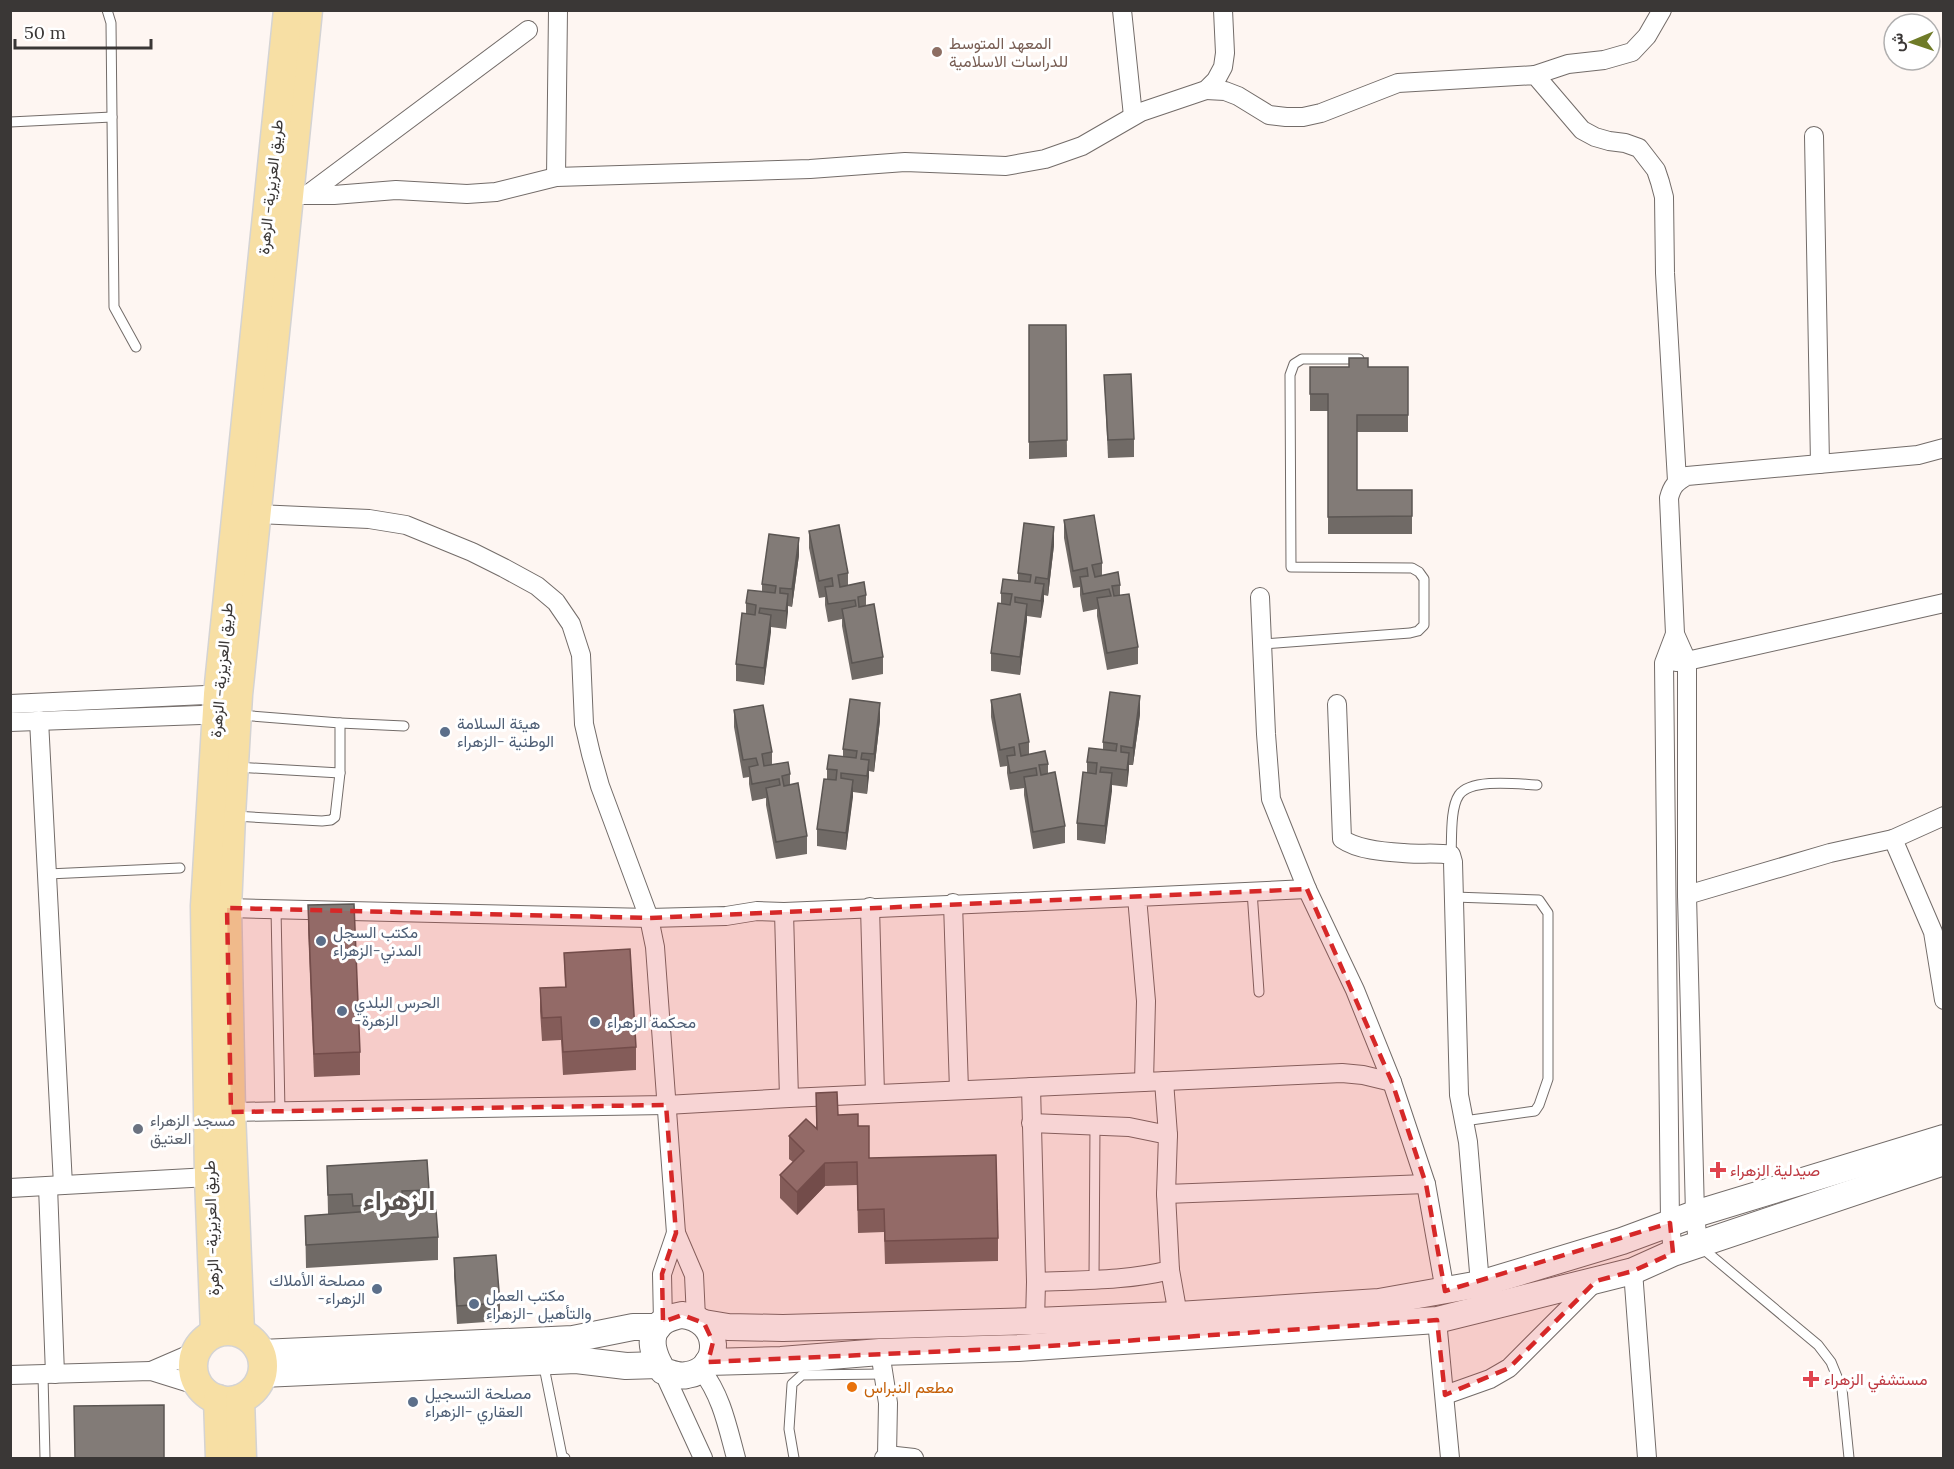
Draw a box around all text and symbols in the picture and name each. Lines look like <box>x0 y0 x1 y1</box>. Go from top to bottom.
scale bar <box>15 12 152 50</box>
north arrow <box>1882 12 1942 72</box>
text: 50 m <box>24 21 66 44</box>
place label: المعهد المتوسط للدراسات الاسلامية <box>949 33 1068 72</box>
text: ش <box>1887 33 1907 52</box>
marker: المعهد المتوسط للدراسات الاسلامية <box>930 45 944 59</box>
street label: طريق العزيزية- الزهرة <box>253 119 288 256</box>
street label: طريق العزيزية- الزهرة <box>205 602 238 738</box>
place label: هيئة السلامة الوطنية -الزهراء <box>457 713 554 752</box>
marker: هيئة السلامة الوطنية -الزهراء <box>438 725 452 739</box>
place label: مكتب السجل المدني-الزهراء <box>333 922 421 964</box>
marker: مكتب السجل المدني-الزهراء <box>314 934 328 948</box>
place label: الحرس البلدي -الزهرة <box>354 992 440 1031</box>
marker: الحرس البلدي -الزهرة <box>335 1004 349 1018</box>
place label: محكمة الزهراء <box>607 1012 696 1033</box>
marker: محكمة الزهراء <box>588 1015 602 1029</box>
place label: مسجد الزهراء العتيق <box>150 1110 235 1149</box>
marker: مسجد الزهراء العتيق <box>131 1122 145 1136</box>
street label: طريق العزيزية- الزهرة <box>199 1160 224 1296</box>
place label: صيدلية الزهراء <box>1730 1160 1820 1181</box>
marker: صيدلية الزهراء <box>1711 1163 1725 1177</box>
district label: الزهراء <box>363 1182 435 1218</box>
place label: مصلحة الأملاك -الزهراء <box>269 1270 365 1309</box>
marker: مصلحة الأملاك -الزهراء <box>370 1282 384 1296</box>
place label: مكتب العمل والتأهيل -الزهراء <box>486 1285 592 1324</box>
marker: مكتب العمل والتأهيل -الزهراء <box>467 1297 481 1311</box>
place label: مستشفي الزهراء <box>1824 1369 1927 1393</box>
marker: مستشفي الزهراء <box>1802 1370 1820 1388</box>
place label: مطعم النبراس <box>864 1377 954 1398</box>
marker: مطعم النبراس <box>845 1380 859 1394</box>
place label: مصلحة التسجيل العقاري -الزهراء <box>425 1383 531 1425</box>
marker: مصلحة التسجيل العقاري -الزهراء <box>406 1395 420 1409</box>

